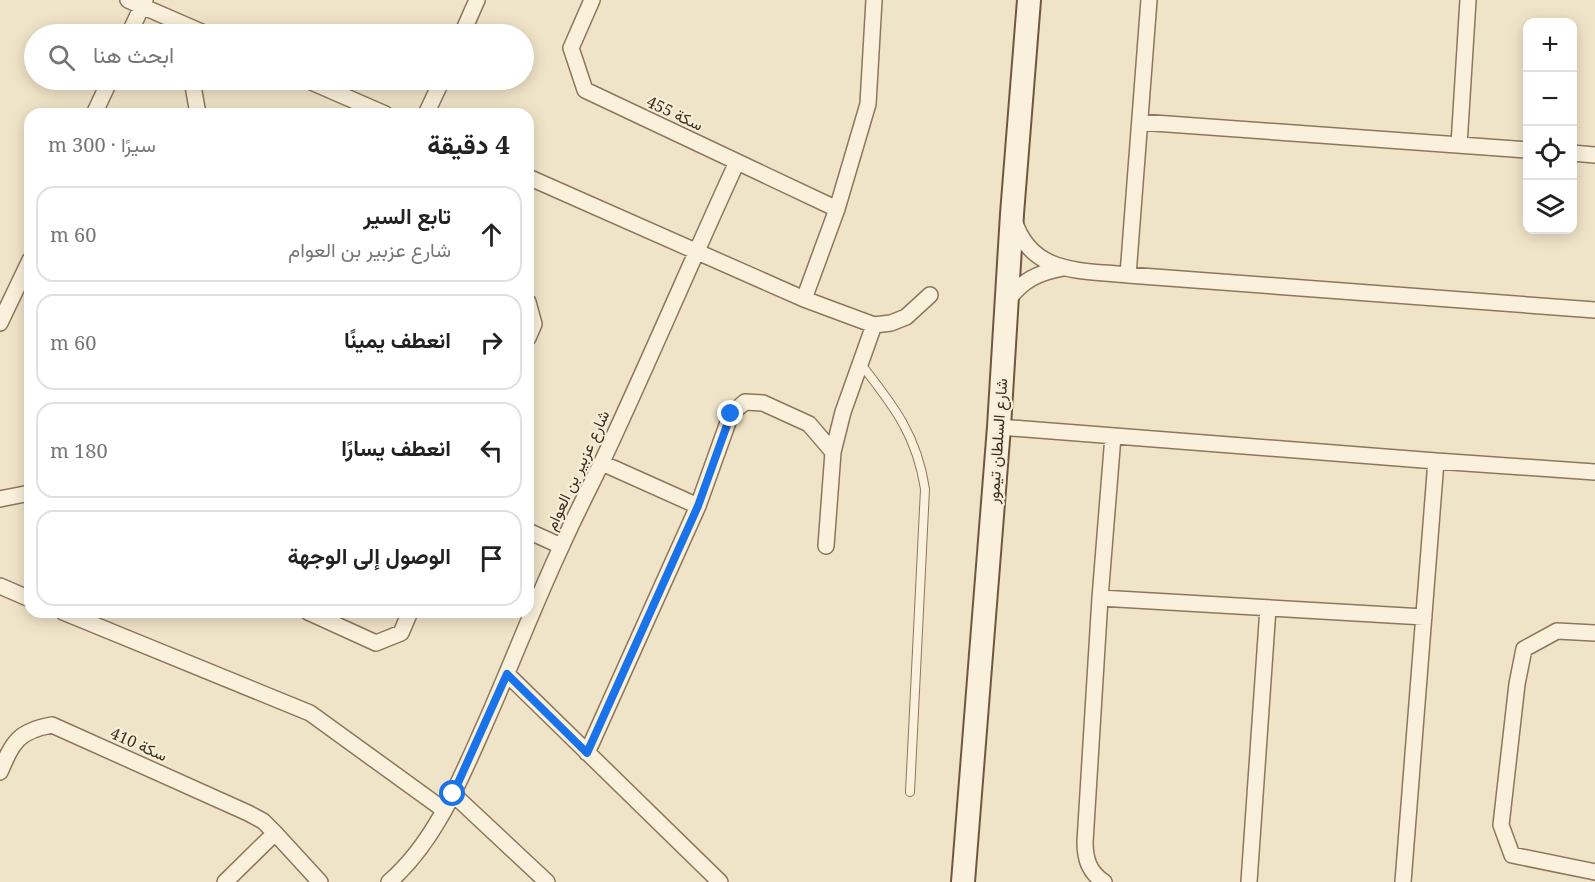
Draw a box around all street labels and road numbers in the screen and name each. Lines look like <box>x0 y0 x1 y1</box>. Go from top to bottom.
street label: سكة 455 <box>643 90 707 136</box>
street label: شارع السلطان تيمور <box>982 378 1013 506</box>
street label: شارع عزبير بن العوام <box>540 406 615 534</box>
street label: سكة 410 <box>107 722 171 766</box>

